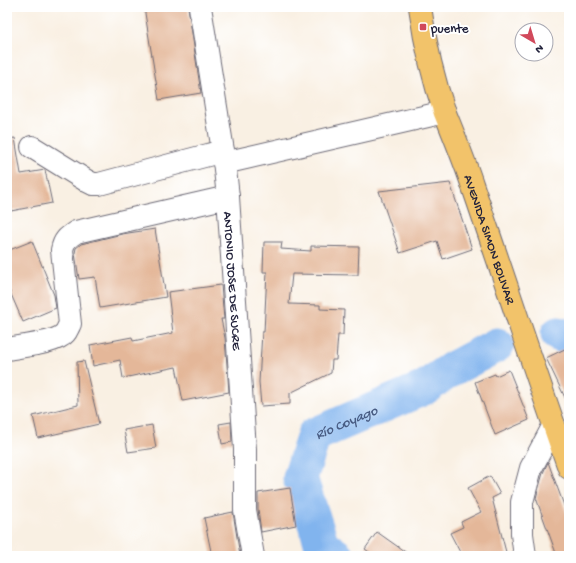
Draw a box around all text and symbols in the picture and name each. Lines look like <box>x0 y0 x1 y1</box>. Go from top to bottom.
marker: puente <box>418 22 428 32</box>
place label: puente <box>430 22 469 37</box>
north arrow <box>514 22 554 62</box>
text: N <box>532 41 545 55</box>
street label: AVENIDA SIMON BOLIVAR <box>459 173 517 307</box>
street label: ANTONIO JOSE DE SUCRE <box>219 211 243 351</box>
water label: Río Coyago <box>313 403 381 444</box>

